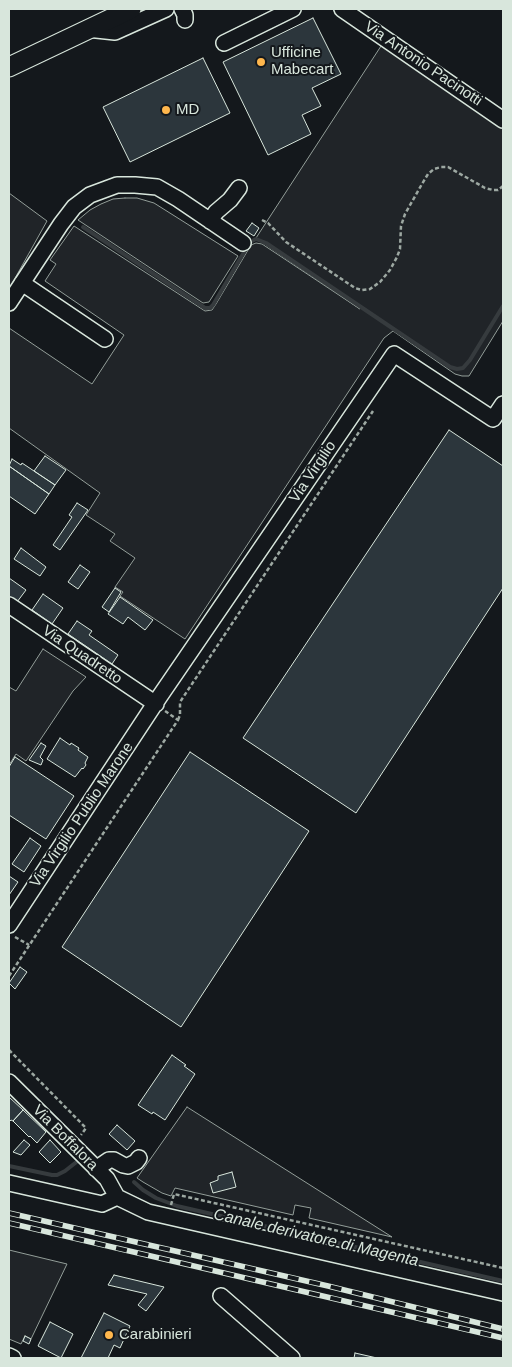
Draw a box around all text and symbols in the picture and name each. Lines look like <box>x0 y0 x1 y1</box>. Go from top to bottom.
street label: Via Antonio Pacinotti <box>361 18 485 110</box>
place label: Ufficine Mabecart <box>271 44 334 79</box>
marker: Ufficine Mabecart <box>255 56 267 68</box>
place label: MD <box>176 101 199 119</box>
marker: MD <box>160 104 172 116</box>
street label: Via Virgilio <box>286 438 340 506</box>
street label: Via Quadretto <box>39 622 125 688</box>
street label: Via Virgilio Publio Marone <box>27 739 137 891</box>
street label: Via Boffalora <box>28 1101 102 1175</box>
water label: Canale derivatore di Magenta <box>212 1205 420 1271</box>
place label: Carabinieri <box>119 1326 192 1344</box>
marker: Carabinieri <box>103 1329 115 1341</box>

